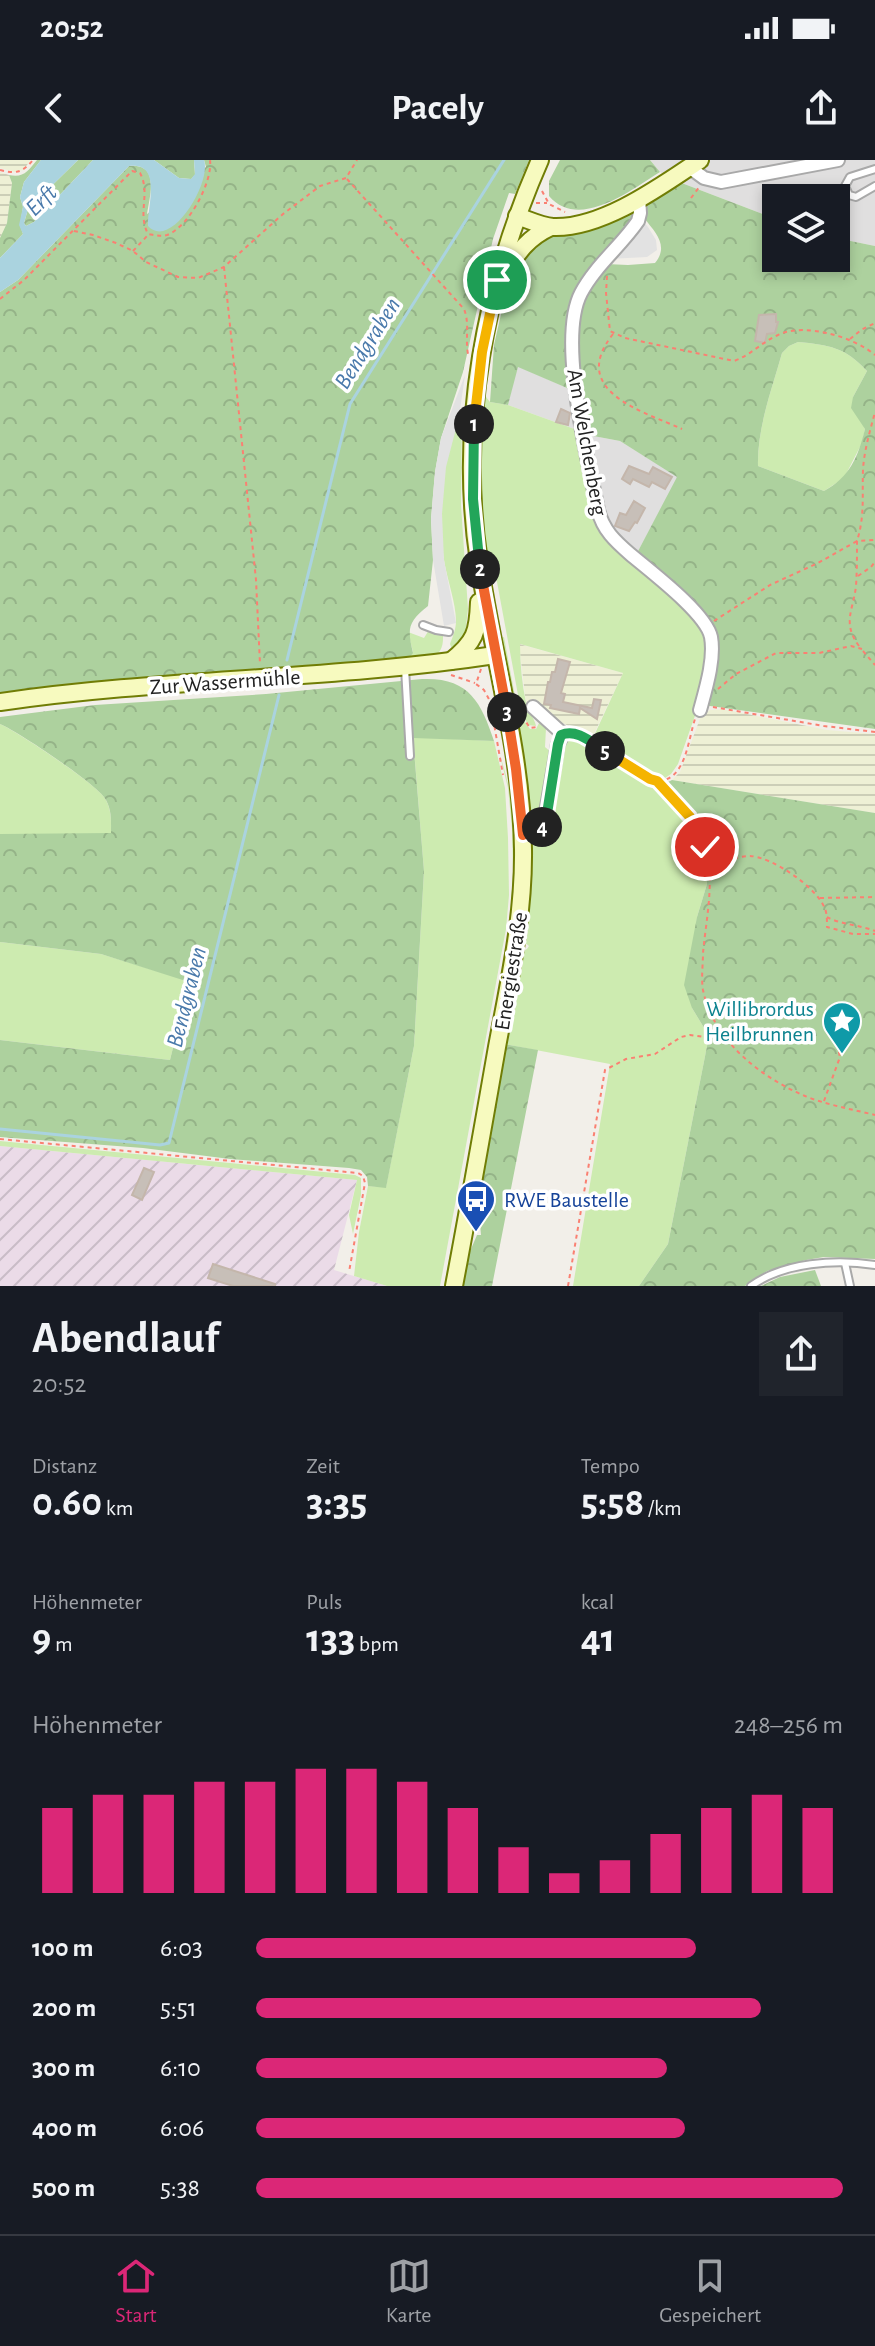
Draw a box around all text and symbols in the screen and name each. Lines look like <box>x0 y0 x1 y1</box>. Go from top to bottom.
text: 20:52 <box>40 13 104 43</box>
icon: back <box>32 86 76 130</box>
icon: share <box>799 86 843 130</box>
text: Pacely <box>391 90 484 126</box>
water label: Erft <box>21 180 62 221</box>
map controls <box>762 184 850 272</box>
button: layers <box>762 184 850 272</box>
pin <box>463 246 531 314</box>
icon: arrive <box>475 258 519 302</box>
water label: Bendgraben <box>330 294 405 393</box>
street label: Am Welchenberg <box>563 367 611 518</box>
pin: 1 <box>454 404 494 444</box>
text: 1 <box>470 413 478 435</box>
pin: 2 <box>460 549 500 589</box>
text: 2 <box>475 558 485 580</box>
street label: Zur Wassermühle <box>149 666 301 698</box>
pin: 3 <box>487 692 527 732</box>
text: 3 <box>502 701 512 723</box>
pin: 5 <box>585 731 625 771</box>
text: 5 <box>600 740 610 762</box>
pin: 4 <box>522 807 562 847</box>
pin <box>671 813 739 881</box>
text: 4 <box>536 816 548 838</box>
icon: check <box>683 825 727 869</box>
street label: Energiestraße <box>491 910 531 1032</box>
water label: Bendgraben <box>163 945 211 1050</box>
place label: Willibrordus Heilbrunnen <box>705 998 814 1045</box>
place icon: Willibrordus Heilbrunnen <box>821 1000 863 1055</box>
bus stop icon: RWE Baustelle <box>455 1178 497 1233</box>
place label: RWE Baustelle <box>504 1189 629 1211</box>
button: share <box>759 1312 843 1396</box>
text: Abendlauf <box>32 1317 219 1361</box>
text: 20:52 <box>32 1371 86 1397</box>
text: Distanz <box>32 1455 97 1477</box>
text: Zeit <box>306 1455 340 1477</box>
text: Tempo <box>581 1455 640 1477</box>
text: 0.60 <box>32 1483 102 1523</box>
text: 3:35 <box>306 1483 367 1523</box>
text: 5:58 <box>581 1483 644 1523</box>
text: km <box>102 1497 133 1519</box>
text: /km <box>644 1497 682 1519</box>
text: Höhenmeter <box>32 1591 142 1613</box>
text: Puls <box>306 1591 342 1613</box>
text: kcal <box>581 1591 614 1613</box>
text: 9 <box>32 1619 51 1659</box>
text: 133 <box>306 1619 355 1659</box>
text: 41 <box>581 1619 615 1659</box>
text: m <box>51 1633 73 1655</box>
text: bpm <box>355 1633 399 1655</box>
text: Höhenmeter <box>32 1712 162 1738</box>
text: 248–256 m <box>734 1712 843 1738</box>
text: 100 m <box>32 1935 93 1961</box>
text: 6:03 <box>160 1935 203 1961</box>
text: 200 m <box>32 1995 96 2021</box>
text: 5:51 <box>160 1995 197 2021</box>
text: 300 m <box>32 2055 95 2081</box>
text: 6:10 <box>160 2055 201 2081</box>
text: 400 m <box>32 2115 97 2141</box>
text: 6:06 <box>160 2115 204 2141</box>
text: 500 m <box>32 2175 95 2201</box>
text: 5:38 <box>160 2175 200 2201</box>
tab: Start <box>114 2254 158 2328</box>
tab: Karte <box>386 2254 431 2328</box>
tab: Gespeichert <box>659 2254 761 2328</box>

